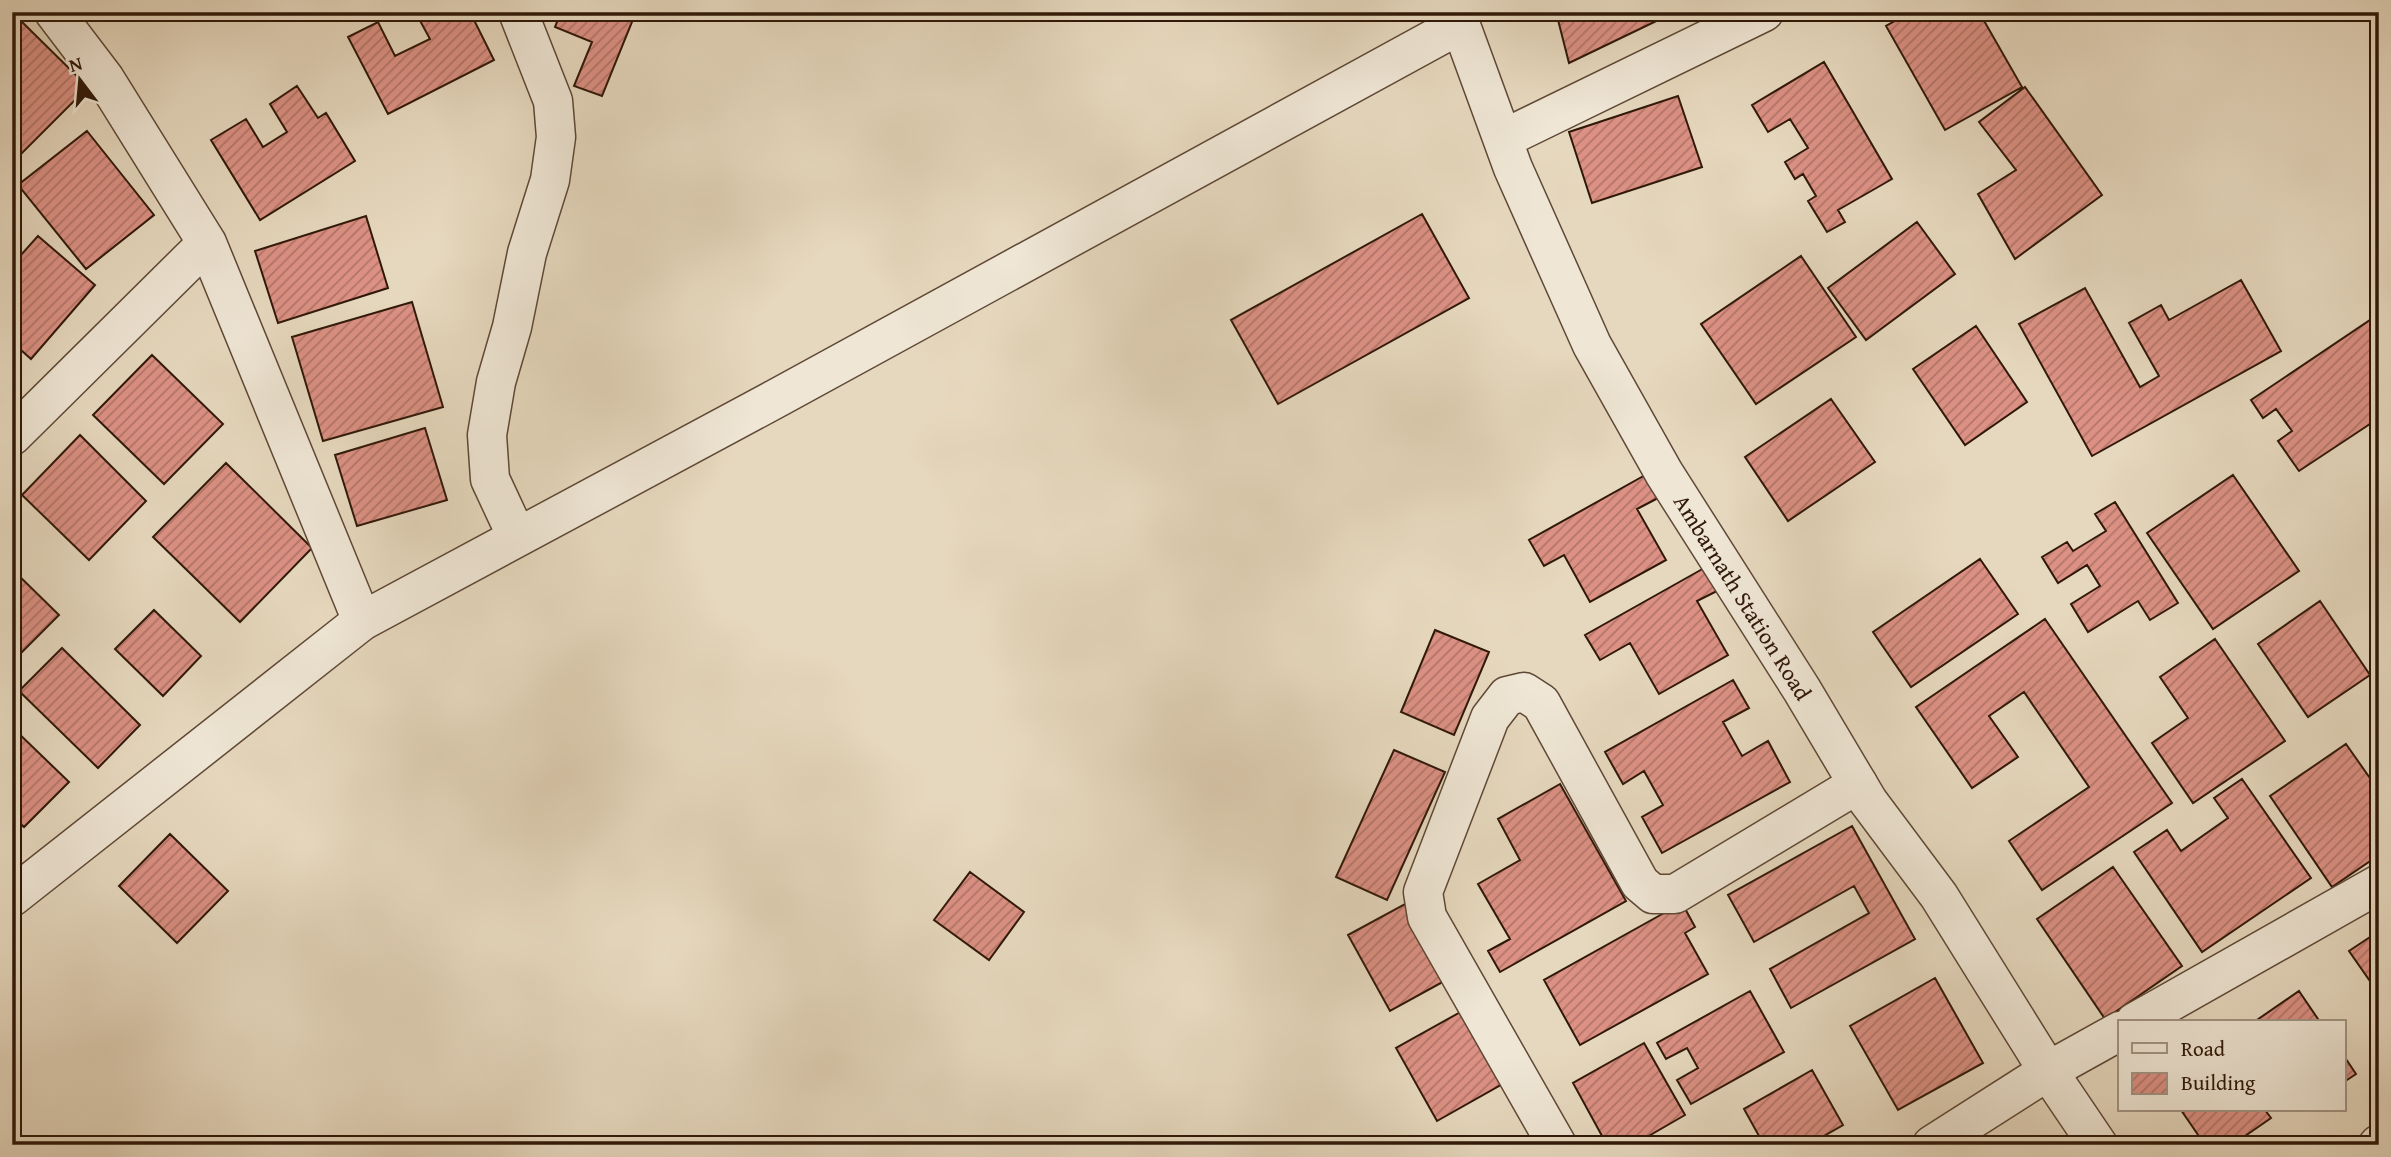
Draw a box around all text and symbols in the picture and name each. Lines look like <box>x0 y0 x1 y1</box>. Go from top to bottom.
north arrow <box>46 46 116 116</box>
text: N <box>65 48 86 79</box>
street label: Ambarnath Station Road <box>1666 488 1820 707</box>
legend <box>2118 1020 2346 1112</box>
text: Road <box>2181 1033 2226 1064</box>
text: Building <box>2181 1067 2256 1098</box>

